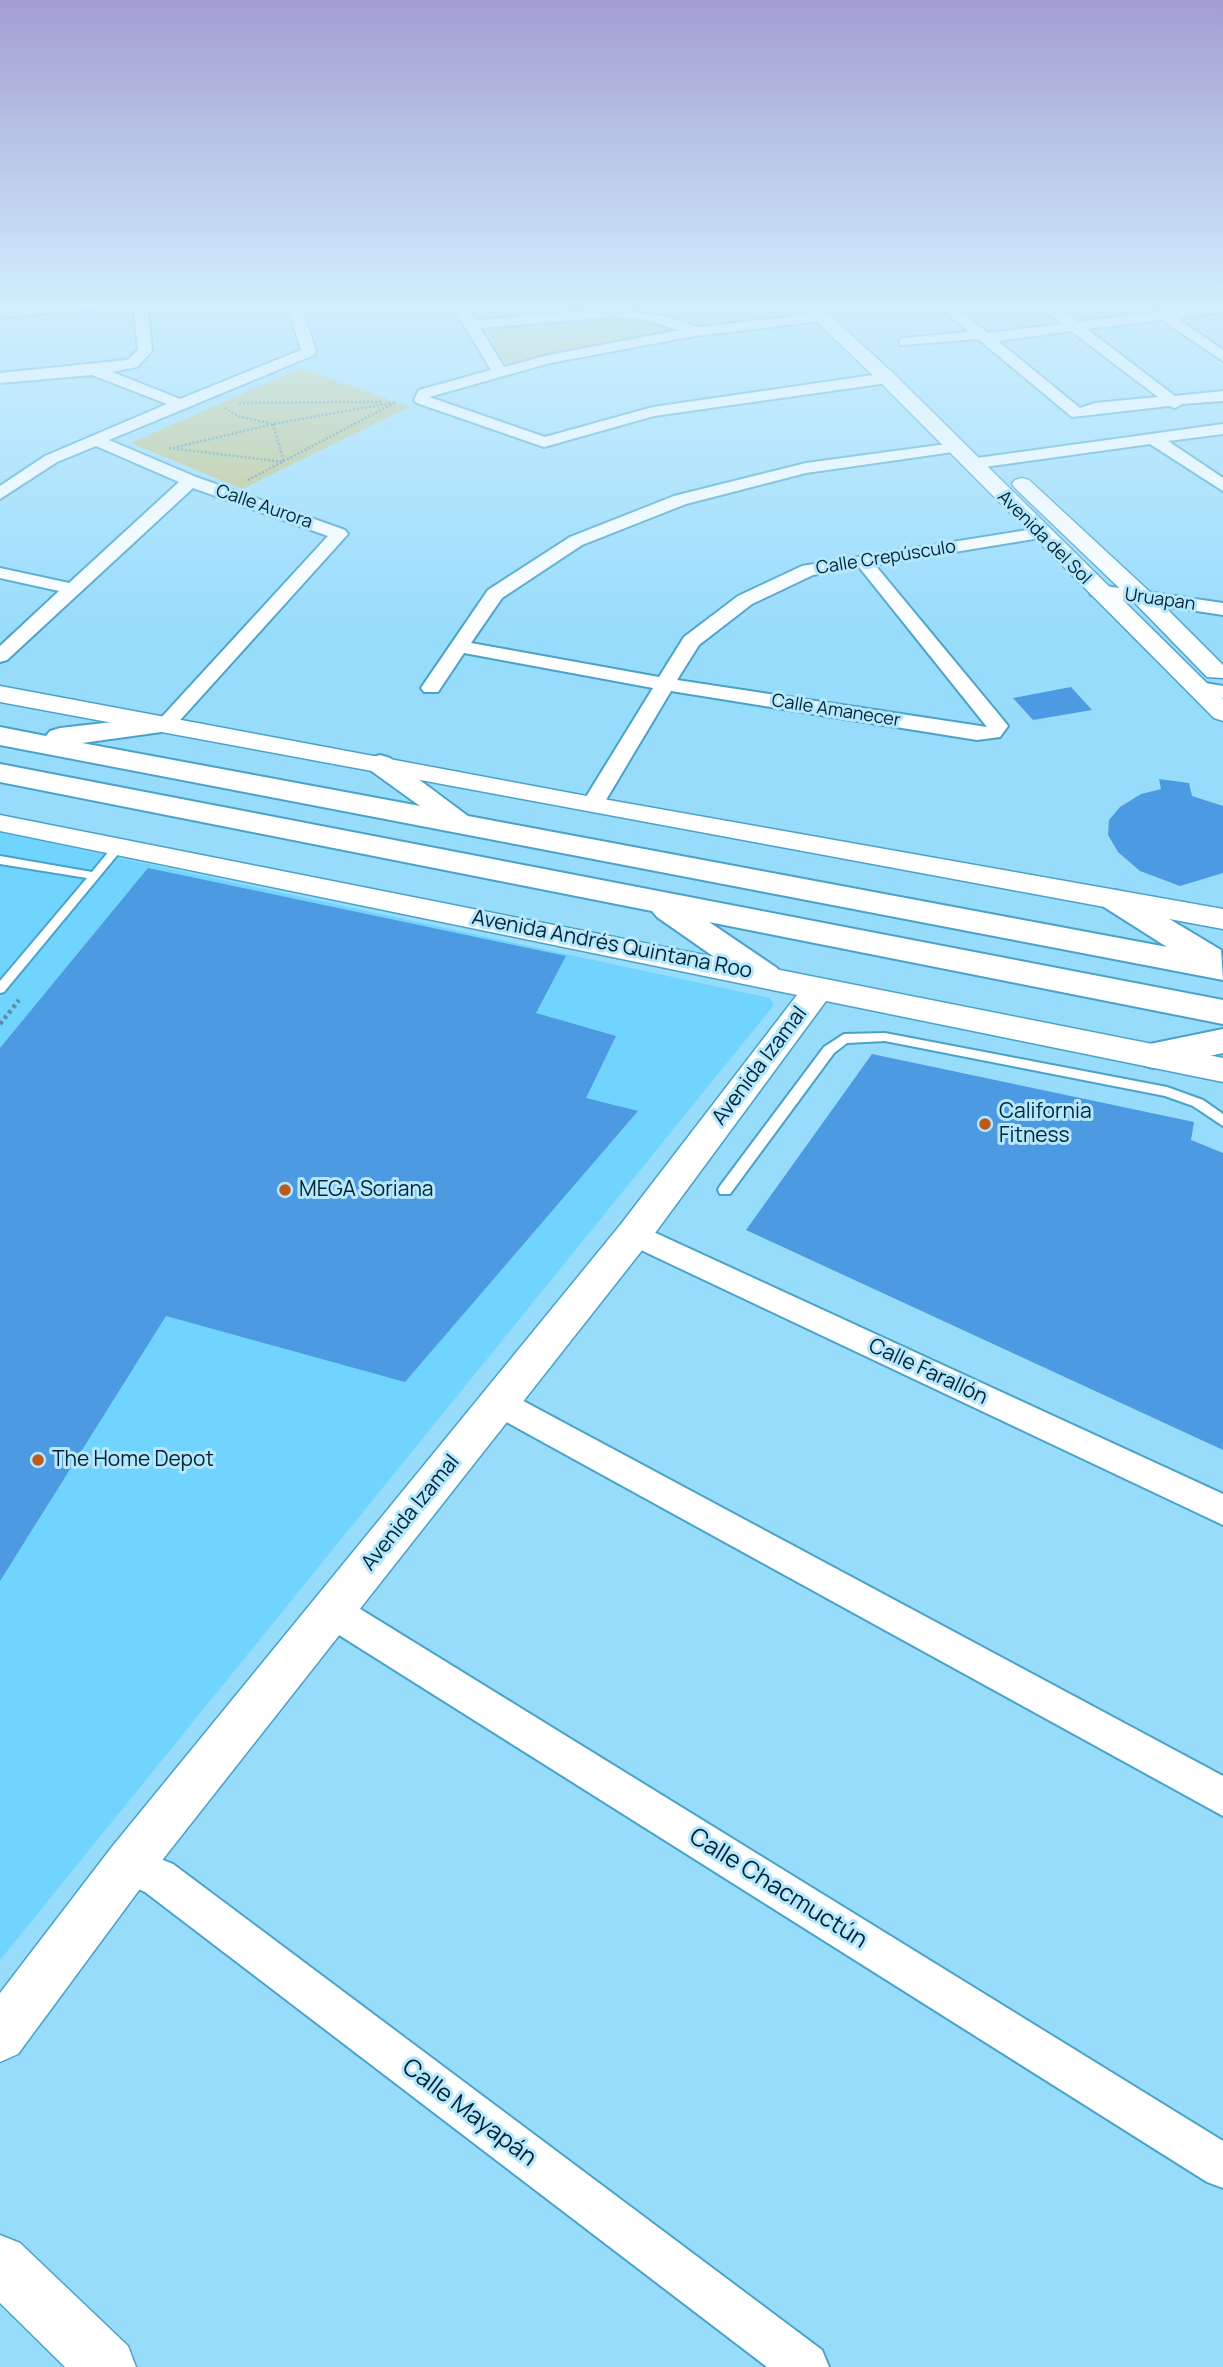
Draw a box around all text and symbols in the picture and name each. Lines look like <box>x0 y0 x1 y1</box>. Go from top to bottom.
street label: Calle Aurora <box>213 480 315 534</box>
street label: Avenida del Sol <box>993 487 1095 589</box>
street label: Calle Crepúsculo <box>815 536 957 580</box>
street label: Uruapan <box>1123 584 1197 616</box>
street label: Calle Amanecer <box>770 690 902 732</box>
street label: Avenida Andrés Quintana Roo <box>470 905 754 985</box>
street label: Avenida Izamal <box>707 1002 813 1130</box>
place label: California Fitness <box>999 1099 1092 1149</box>
marker: California Fitness <box>977 1116 993 1132</box>
place label: MEGA Soriana <box>299 1177 434 1203</box>
marker: MEGA Soriana <box>277 1182 293 1198</box>
street label: Calle Farallón <box>865 1333 991 1411</box>
place label: The Home Depot <box>52 1447 214 1473</box>
street label: Avenida Izamal <box>357 1450 465 1576</box>
marker: The Home Depot <box>30 1452 46 1468</box>
street label: Calle Chacmuctún <box>684 1823 872 1955</box>
street label: Calle Mayapán <box>396 2053 542 2173</box>

